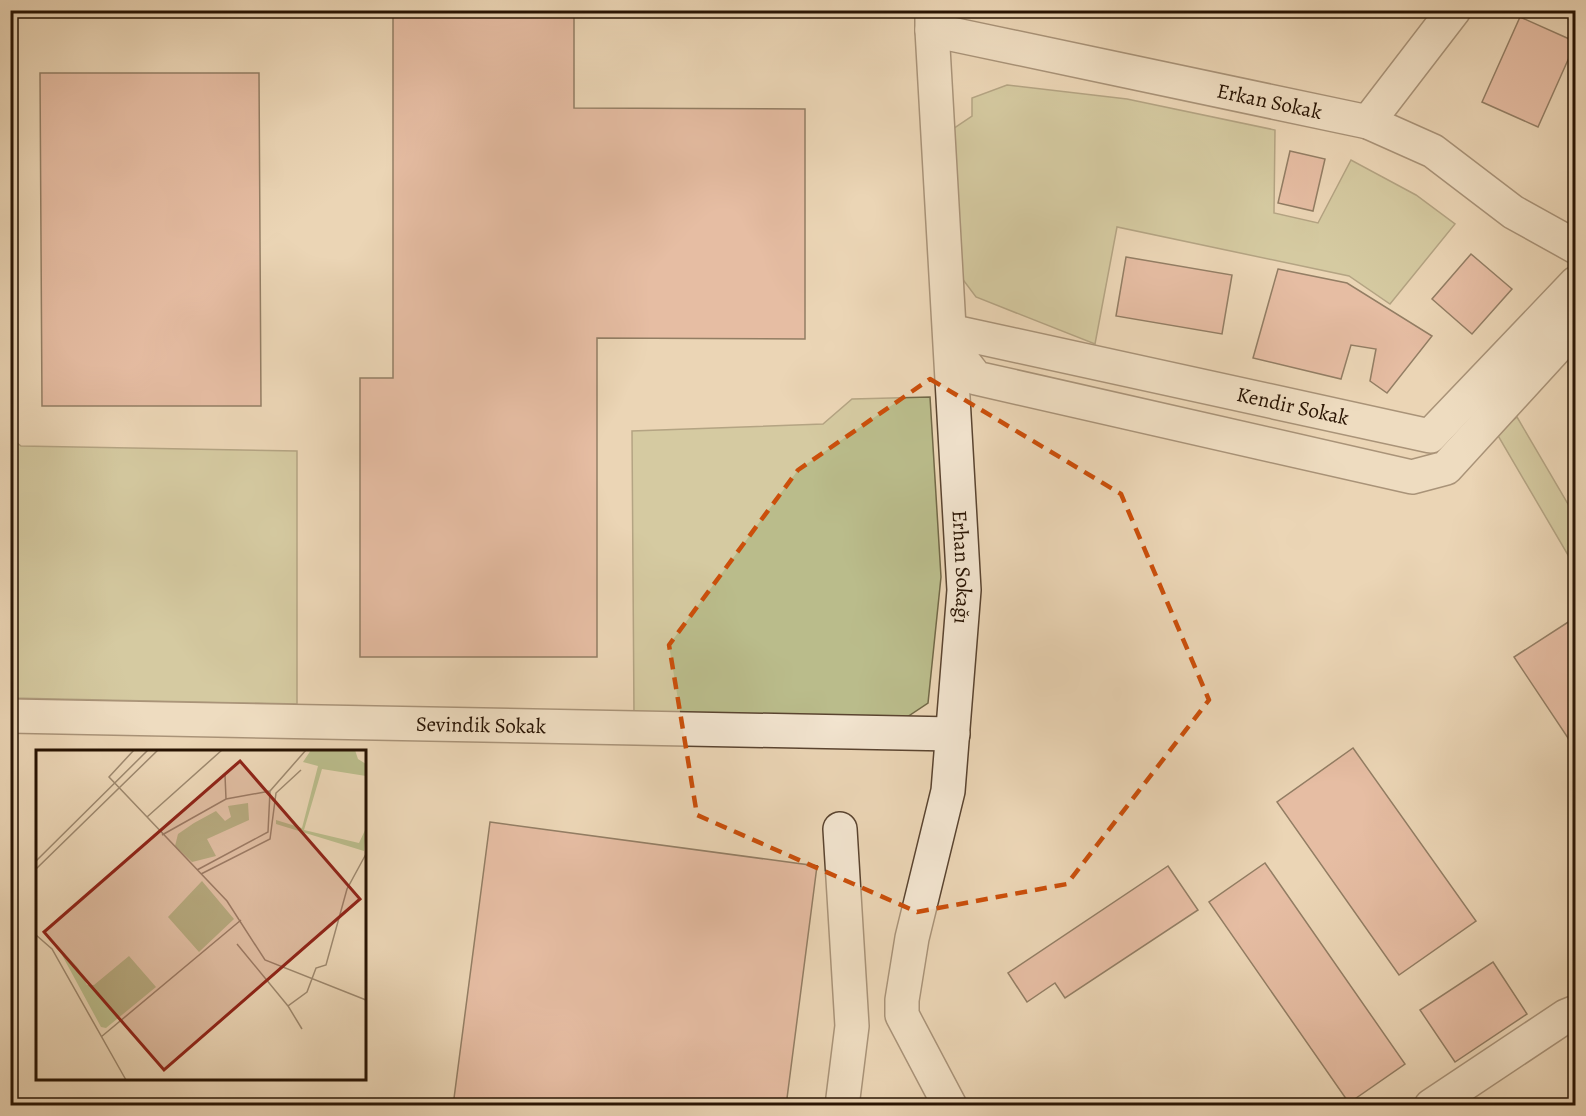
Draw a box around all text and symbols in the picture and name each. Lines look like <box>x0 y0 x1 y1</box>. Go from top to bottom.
street label: Erkan Sokak <box>1214 77 1325 126</box>
street label: Kendir Sokak <box>1234 380 1352 432</box>
street label: Erhan Sokağı <box>945 509 978 625</box>
street label: Sevindik Sokak <box>416 710 547 740</box>
inset map <box>36 750 366 1080</box>

